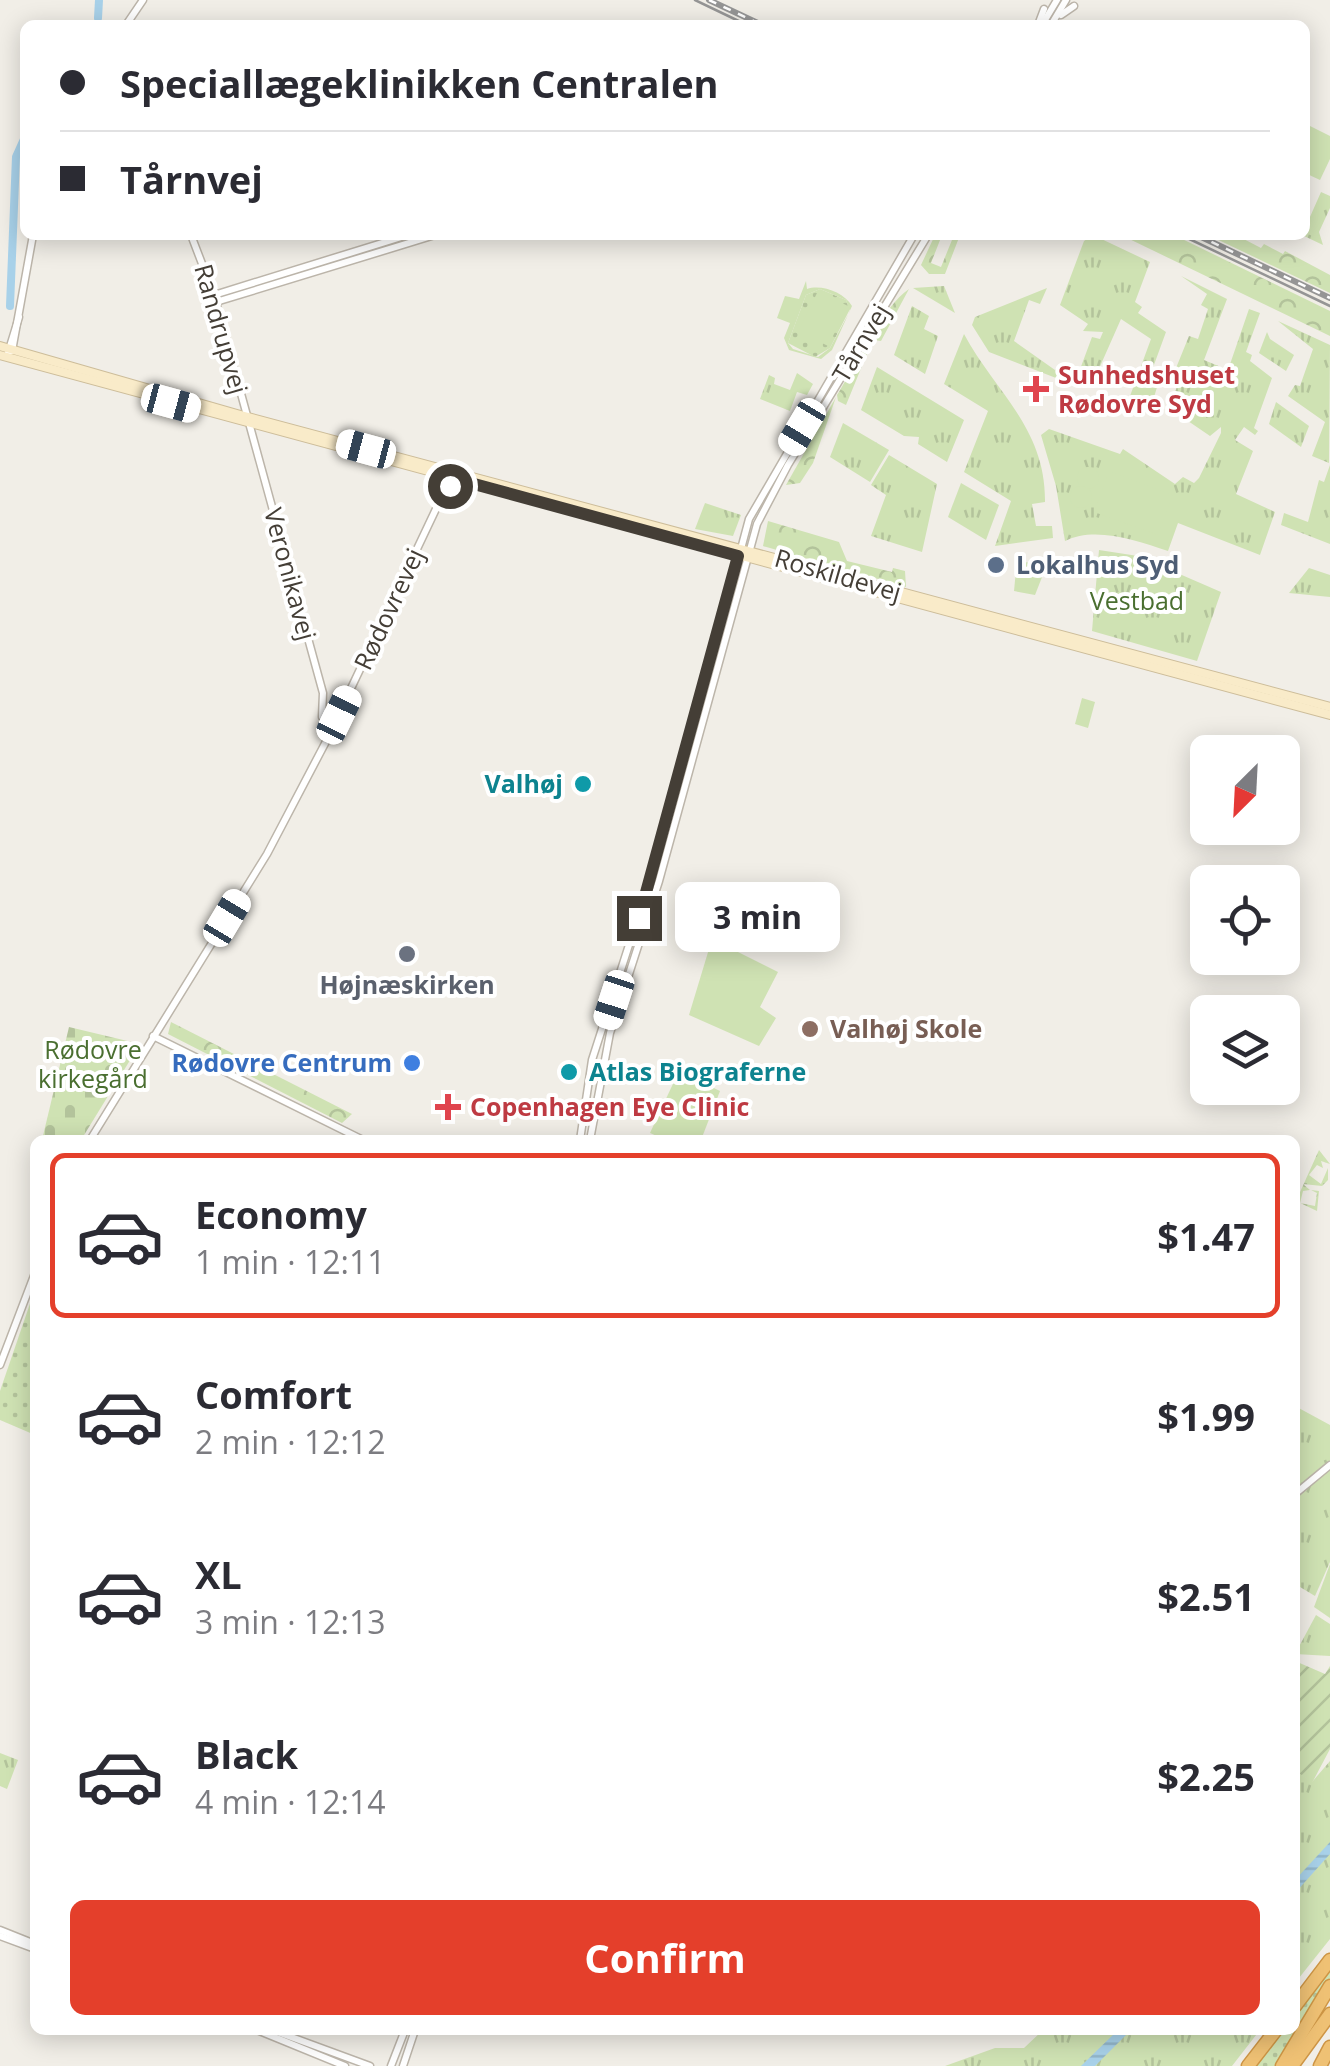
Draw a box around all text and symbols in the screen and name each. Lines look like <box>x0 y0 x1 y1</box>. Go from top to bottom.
text: Speciallægeklinikken Centralen <box>120 57 719 109</box>
text: Tårnvej <box>120 153 263 205</box>
street label: Randrupvej <box>187 260 257 398</box>
street label: Tårnvej <box>823 297 897 388</box>
place label: Sunhedshuset Rødovre Syd <box>1058 357 1235 420</box>
marker: Sunhedshuset Rødovre Syd <box>1023 376 1049 402</box>
car <box>138 381 204 425</box>
car <box>774 394 830 460</box>
car <box>333 427 399 471</box>
route start <box>428 464 473 509</box>
street label: Veronikavej <box>257 504 325 644</box>
street label: Roskildevej <box>771 540 906 608</box>
street label: Rødovrevej <box>345 542 431 675</box>
place label: Lokalhus Syd <box>1016 547 1179 581</box>
marker: Lokalhus Syd <box>985 554 1007 576</box>
park label: Vestbad <box>1090 583 1184 617</box>
car <box>312 681 366 749</box>
north arrow <box>1190 735 1300 845</box>
map controls <box>1190 735 1300 1105</box>
place label: Valhøj <box>484 766 563 800</box>
marker: Valhøj <box>572 773 594 795</box>
button: locate <box>1190 865 1300 975</box>
callout: 3 min <box>674 883 839 953</box>
car <box>199 885 255 951</box>
text: 3 min <box>713 895 802 938</box>
route end <box>617 896 662 941</box>
marker: Højnæskirken <box>396 943 418 965</box>
place label: Højnæskirken <box>319 967 495 1001</box>
car <box>590 967 638 1033</box>
button: layers <box>1190 995 1300 1105</box>
place label: Valhøj Skole <box>830 1011 982 1045</box>
marker: Valhøj Skole <box>799 1018 821 1040</box>
park label: Rødovre kirkegård <box>38 1032 148 1095</box>
place label: Rødovre Centrum <box>172 1045 392 1079</box>
marker: Rødovre Centrum <box>401 1052 423 1074</box>
place label: Atlas Biograferne <box>589 1054 806 1088</box>
marker: Atlas Biograferne <box>558 1061 580 1083</box>
place label: Copenhagen Eye Clinic <box>470 1089 750 1123</box>
marker: Copenhagen Eye Clinic <box>435 1094 461 1120</box>
text: Economy <box>195 1188 367 1240</box>
icon: car <box>75 1191 165 1281</box>
text: $1.47 <box>1157 1210 1255 1262</box>
text: 1 min · 12:11 <box>195 1240 386 1283</box>
text: Comfort <box>195 1368 352 1420</box>
icon: car <box>75 1371 165 1461</box>
text: $1.99 <box>1157 1390 1255 1442</box>
text: 2 min · 12:12 <box>195 1420 386 1463</box>
text: XL <box>195 1548 242 1600</box>
icon: car <box>75 1551 165 1641</box>
text: $2.51 <box>1157 1570 1255 1622</box>
text: 3 min · 12:13 <box>195 1600 386 1643</box>
text: Black <box>195 1728 298 1780</box>
icon: car <box>75 1731 165 1821</box>
text: $2.25 <box>1157 1750 1255 1802</box>
text: 4 min · 12:14 <box>195 1780 386 1823</box>
button: Confirm <box>70 1900 1260 2015</box>

